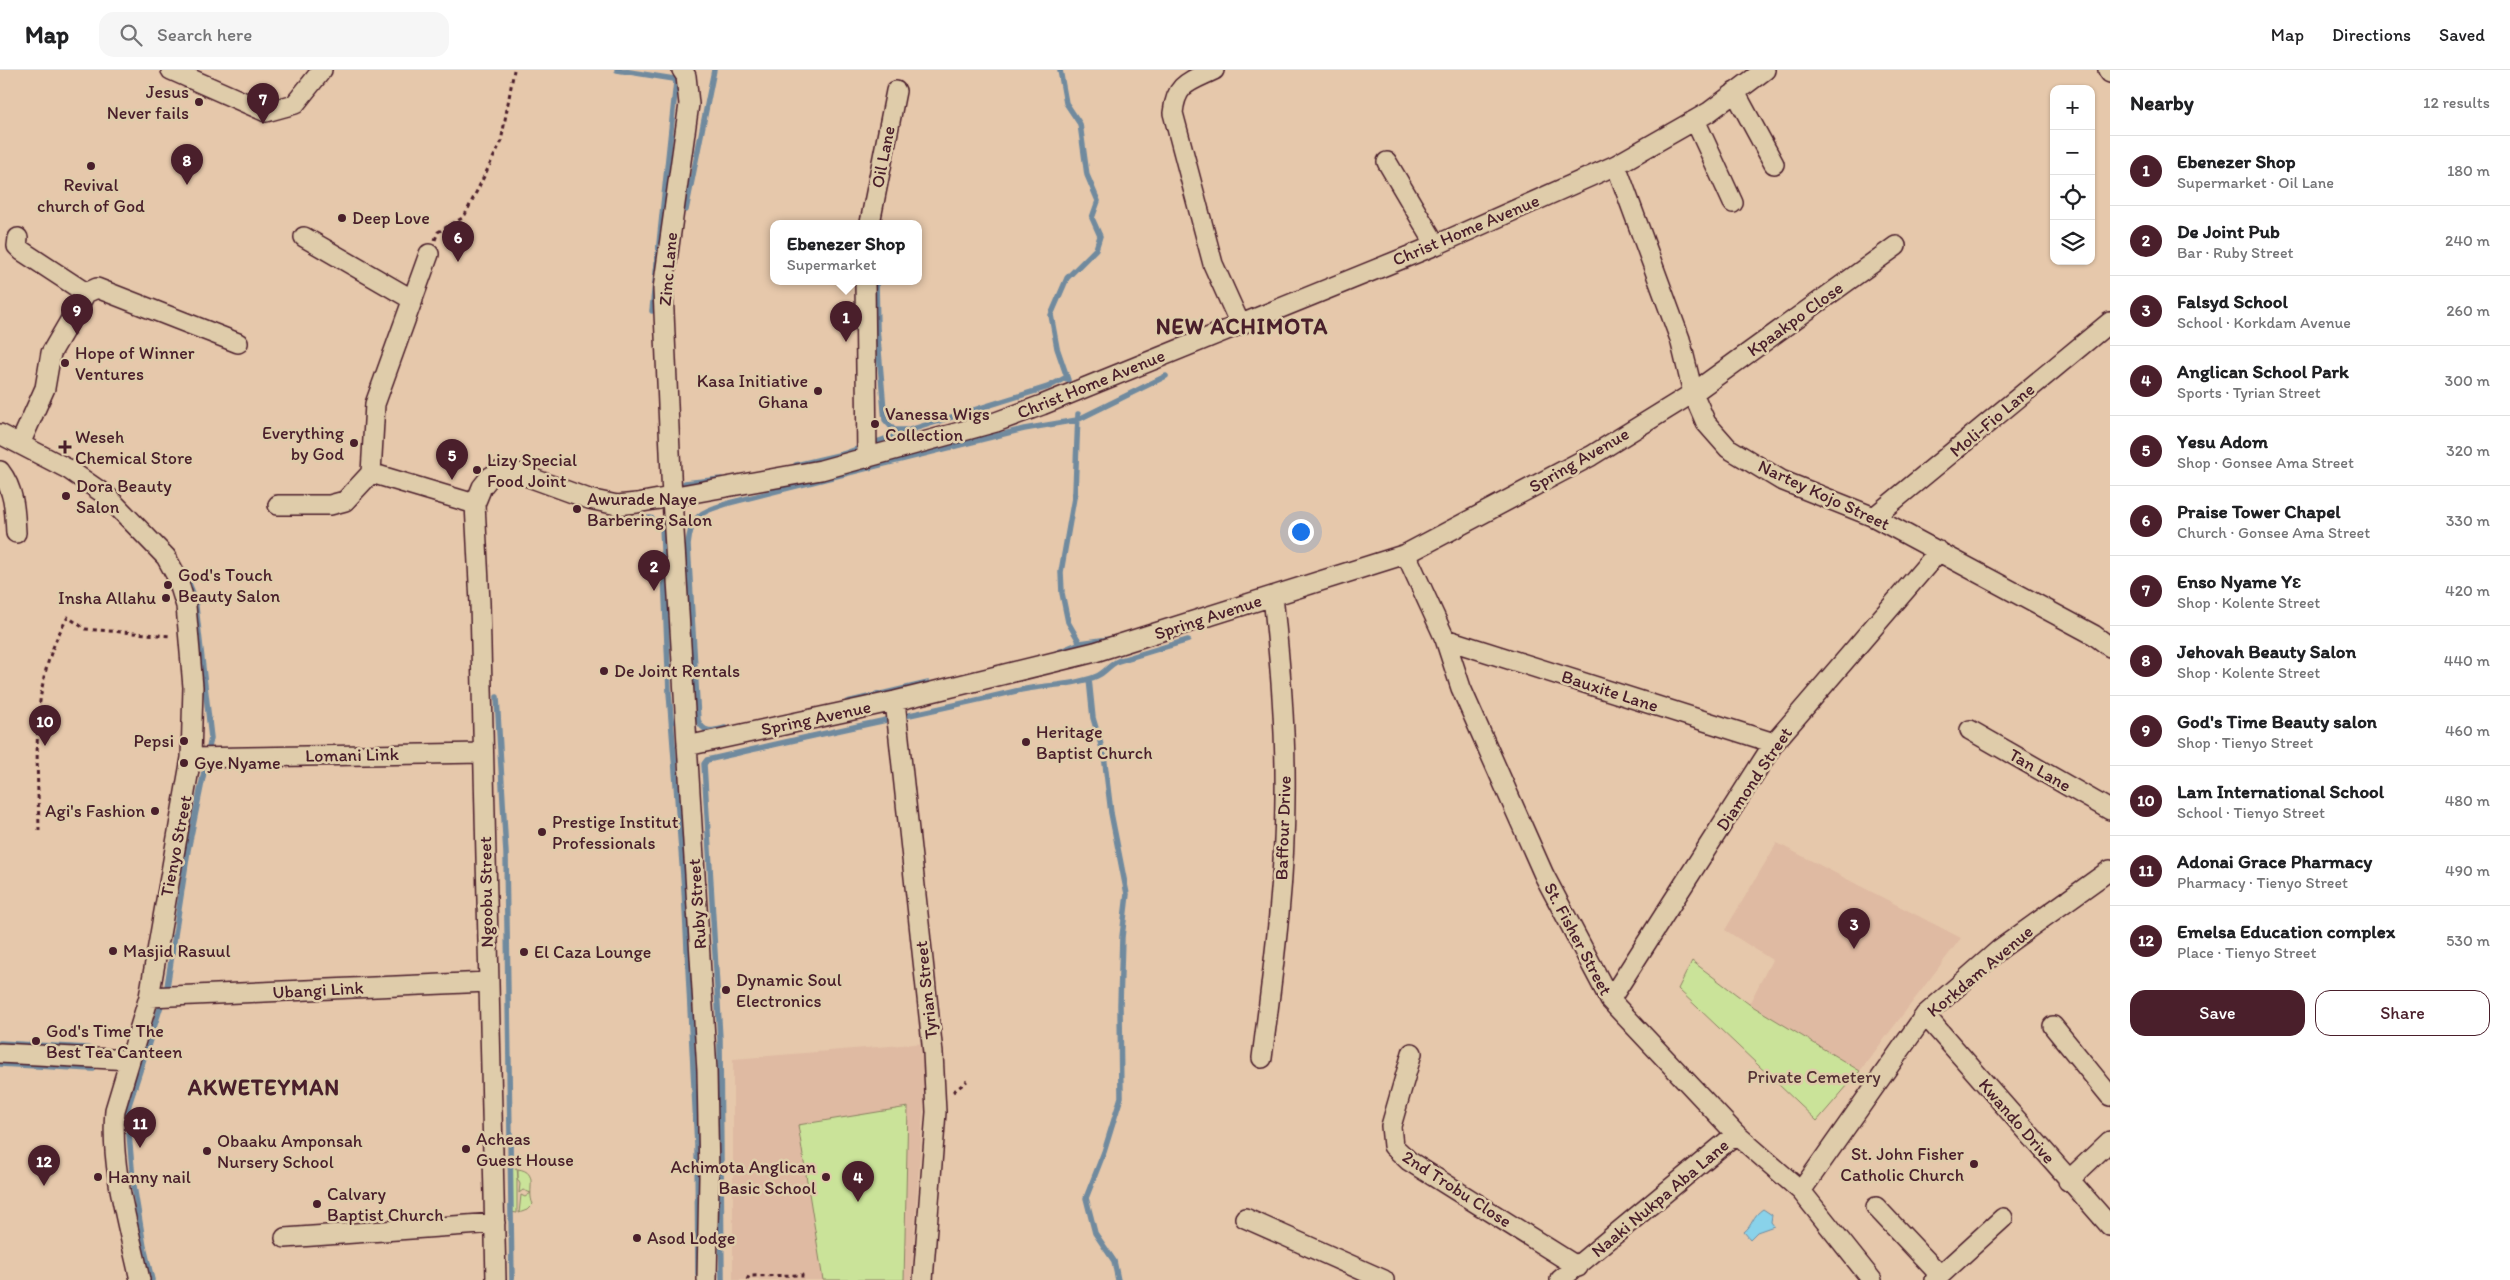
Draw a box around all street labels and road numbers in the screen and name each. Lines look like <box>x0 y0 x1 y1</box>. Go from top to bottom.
street label: Oil Lane <box>866 124 900 190</box>
street label: Christ Home Avenue <box>1389 189 1543 271</box>
street label: Zinc Lane <box>654 231 682 307</box>
street label: Kpaakpo Close <box>1743 277 1847 361</box>
street label: Christ Home Avenue <box>1014 344 1168 424</box>
street label: Moli-Fio Lane <box>1945 378 2039 462</box>
street label: Spring Avenue <box>1525 423 1633 497</box>
street label: Nartey Kojo Street <box>1755 455 1894 535</box>
street label: Spring Avenue <box>1151 589 1265 645</box>
street label: Bauxite Lane <box>1559 665 1661 717</box>
street label: Spring Avenue <box>759 696 873 740</box>
street label: Diamond Street <box>1711 723 1797 835</box>
street label: Lomani Link <box>305 743 400 767</box>
street label: Tan Lane <box>2005 743 2075 797</box>
street label: Baffour Drive <box>1270 775 1296 881</box>
street label: Tienyo Street <box>155 793 197 899</box>
street label: Ngoobu Street <box>474 836 498 948</box>
street label: Ruby Street <box>683 858 711 950</box>
street label: St. Fisher Street <box>1539 879 1617 999</box>
street label: Korkdam Avenue <box>1922 920 2038 1022</box>
street label: Tyrian Street <box>910 939 942 1040</box>
street label: Ubangi Link <box>272 977 364 1003</box>
street label: Kwando Drive <box>1974 1074 2060 1168</box>
street label: Naaki Nukpa Aba Lane <box>1587 1134 1733 1262</box>
street label: 2nd Trobu Close <box>1398 1146 1516 1232</box>

